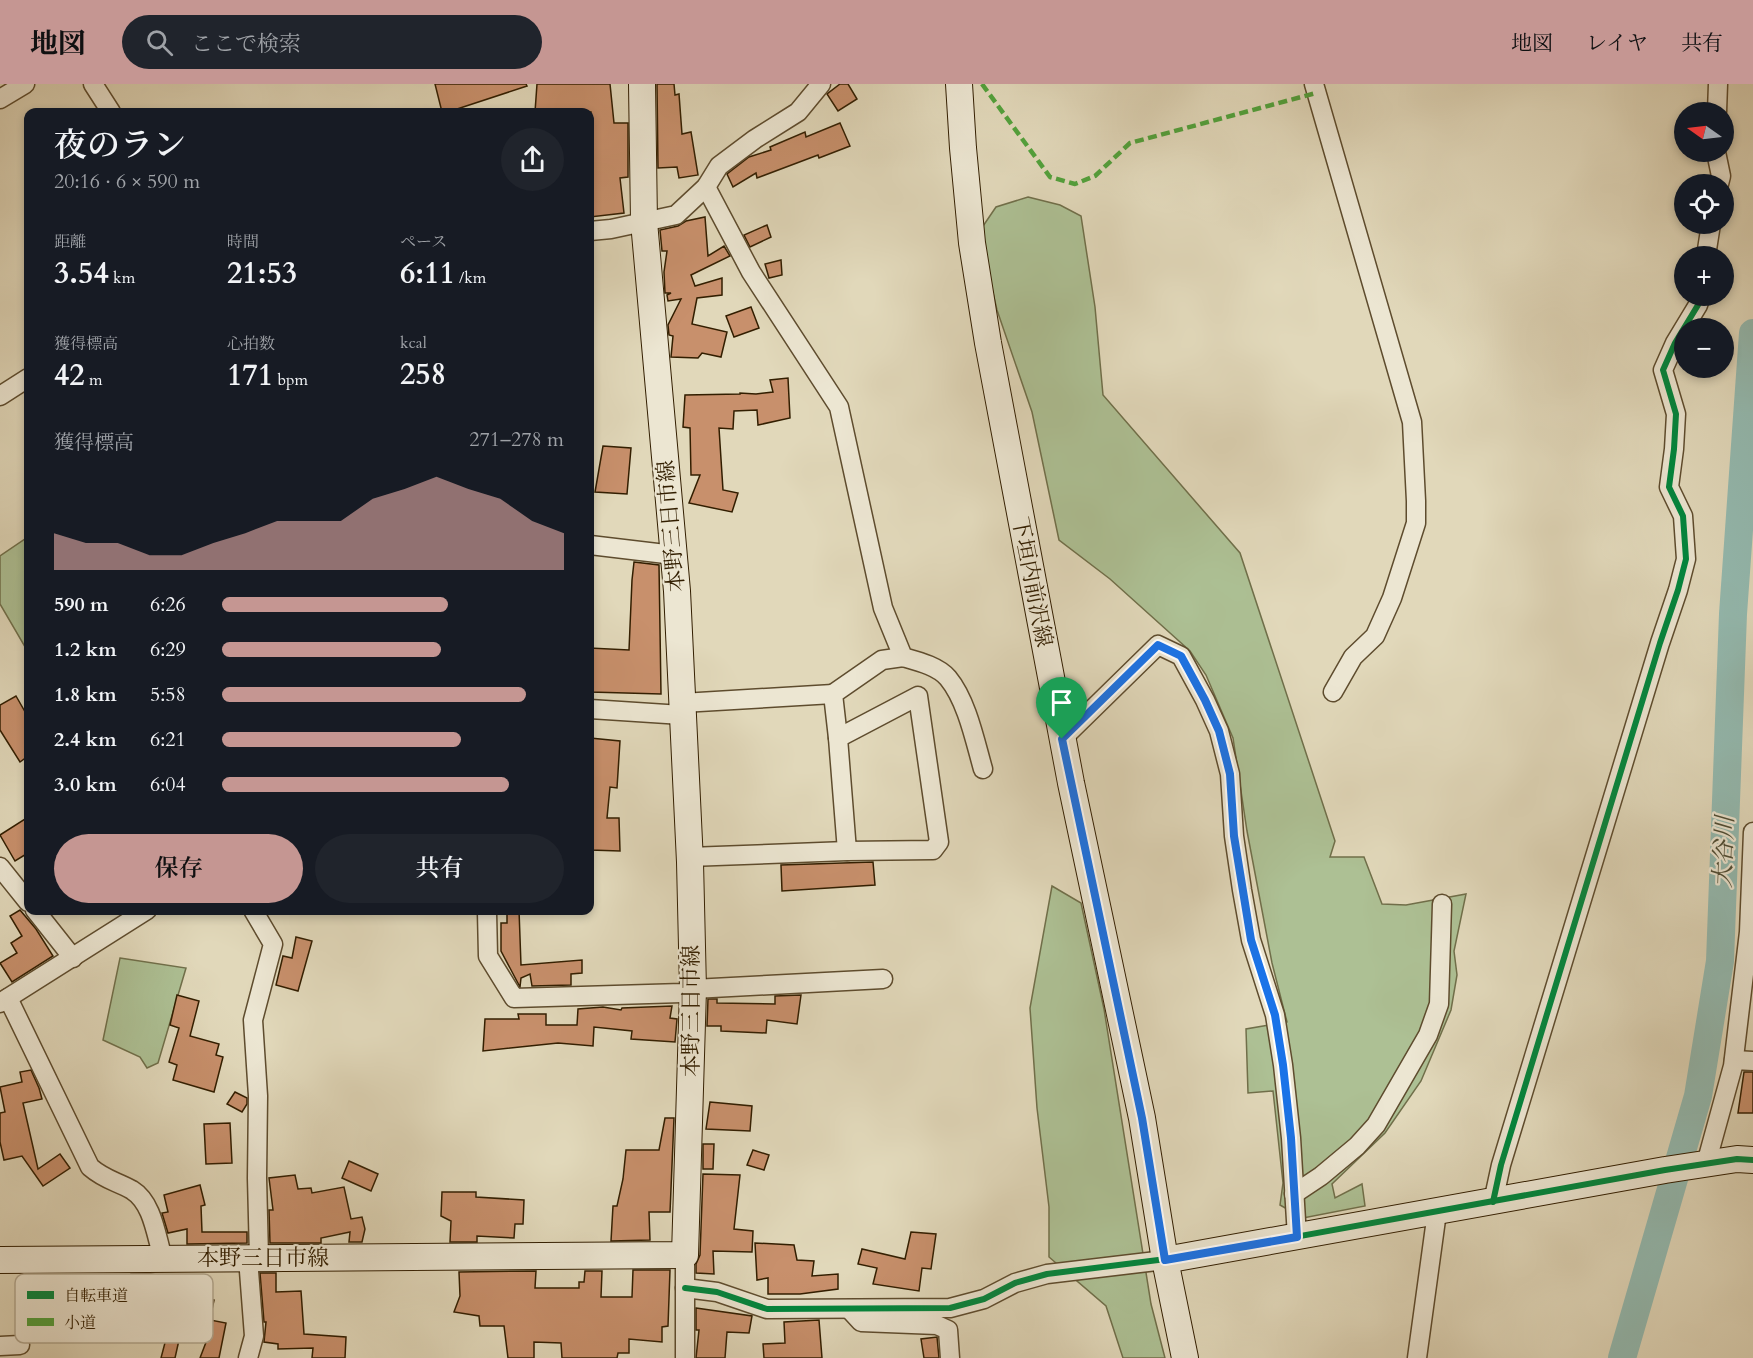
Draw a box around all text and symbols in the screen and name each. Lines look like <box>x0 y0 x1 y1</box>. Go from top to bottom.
search box <box>122 15 542 69</box>
text: 地図 <box>30 25 86 63</box>
icon: search <box>143 26 176 59</box>
text: ここで検索 <box>191 29 301 59</box>
text: 地図 <box>1511 29 1553 58</box>
text: レイヤ <box>1586 29 1648 58</box>
text: 共有 <box>1681 29 1723 58</box>
north arrow <box>1674 102 1734 162</box>
map controls <box>1674 102 1734 378</box>
text: 夜のラン <box>54 123 186 168</box>
button: share <box>501 128 564 191</box>
text: 20:16 · 6 × 590 m <box>54 168 200 195</box>
button: locate <box>1674 174 1734 234</box>
text: 距離 <box>54 231 86 253</box>
text: 時間 <box>227 231 259 253</box>
text: ペース <box>400 231 447 253</box>
button: + <box>1674 246 1734 306</box>
text: 3.54 <box>54 253 109 294</box>
text: 21:53 <box>227 253 297 294</box>
text: 6:11 <box>400 253 455 294</box>
text: km <box>109 267 135 289</box>
text: /km <box>455 267 486 289</box>
button: − <box>1674 318 1734 378</box>
text: kcal <box>400 332 427 354</box>
text: 獲得標高 <box>54 333 118 355</box>
text: 心拍数 <box>227 333 275 355</box>
text: 258 <box>400 354 446 395</box>
text: 42 <box>54 355 85 396</box>
text: 171 <box>227 355 273 396</box>
text: m <box>85 369 103 391</box>
text: bpm <box>273 369 308 391</box>
text: 271–278 m <box>469 426 564 453</box>
text: 獲得標高 <box>54 429 134 456</box>
street label: 本野三日市線 <box>650 459 692 593</box>
street label: 下垣内前沢線 <box>1005 514 1059 650</box>
text: 590 m <box>54 591 109 618</box>
text: 6:26 <box>150 591 186 618</box>
text: 1.2 km <box>54 636 117 663</box>
text: 6:29 <box>150 636 186 663</box>
pin <box>1036 677 1087 739</box>
text: 1.8 km <box>54 681 117 708</box>
text: 5:58 <box>150 681 186 708</box>
icon: arrive <box>1045 686 1078 719</box>
text: 2.4 km <box>54 726 117 753</box>
text: 6:21 <box>150 726 186 753</box>
text: 3.0 km <box>54 771 117 798</box>
text: 6:04 <box>150 771 186 798</box>
water label: 大谷川 <box>1706 812 1742 889</box>
button: 保存 <box>54 834 303 903</box>
button: 共有 <box>315 834 564 903</box>
street label: 本野三日市線 <box>676 945 706 1077</box>
street label: 本野三日市線 <box>197 1243 329 1273</box>
legend <box>15 1274 213 1343</box>
text: 自転車道 <box>64 1285 128 1307</box>
text: 小道 <box>64 1312 96 1334</box>

